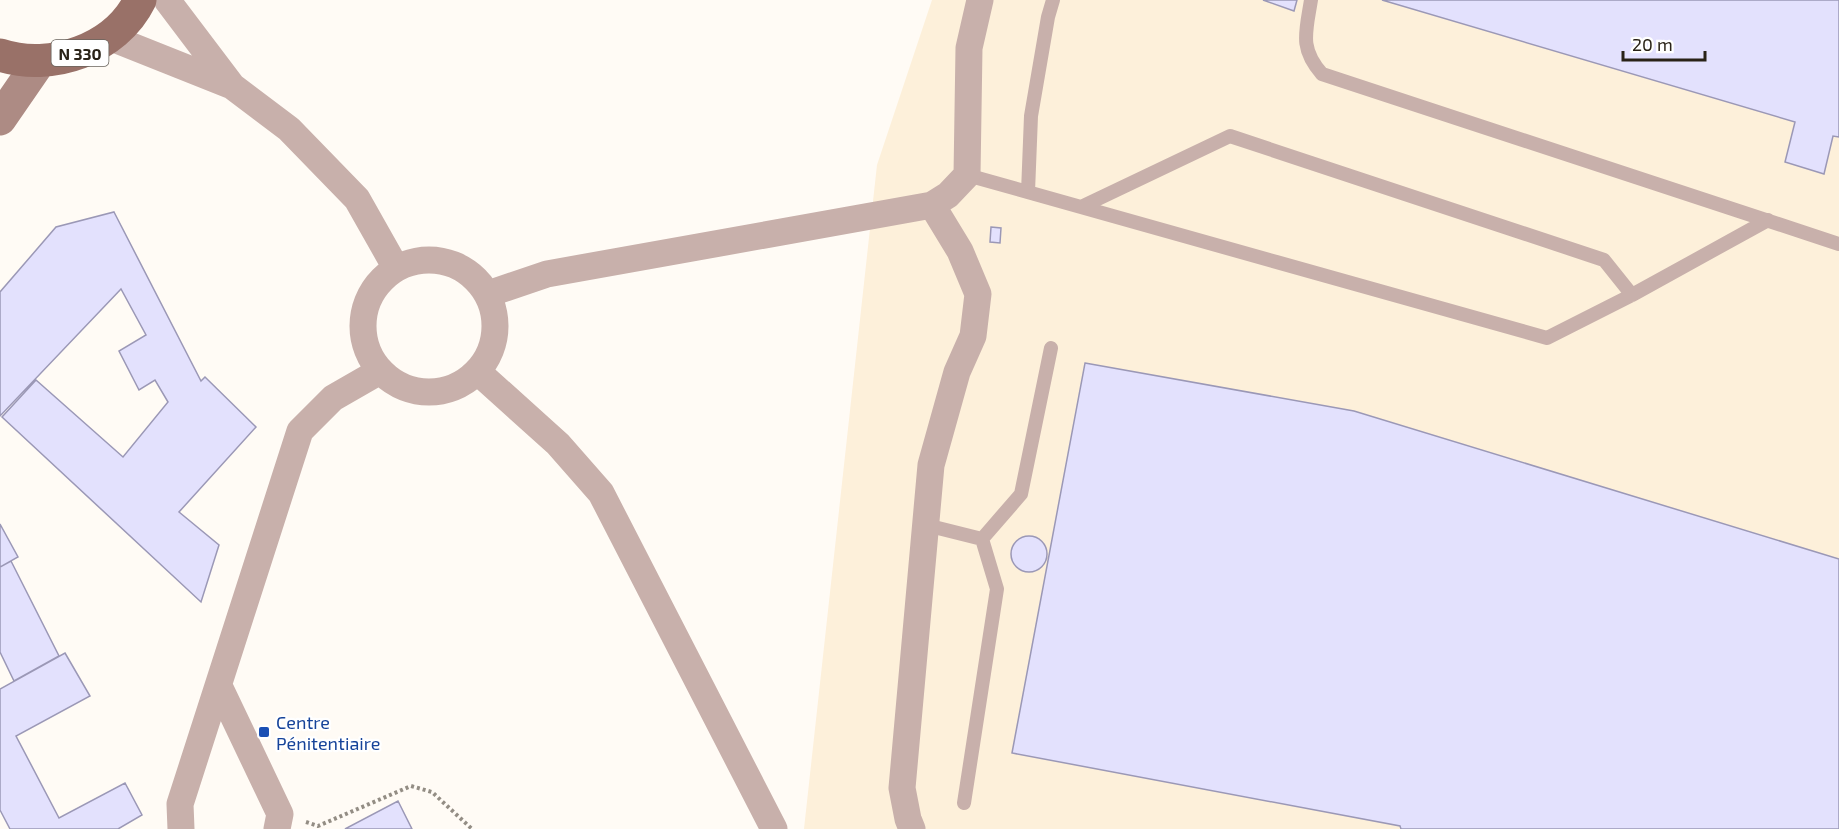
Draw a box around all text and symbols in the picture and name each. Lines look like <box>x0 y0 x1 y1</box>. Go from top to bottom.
scale bar <box>1623 24 1706 62</box>
text: 20 m <box>1632 33 1673 55</box>
road number: N 330 <box>52 40 109 66</box>
place label: Centre Pénitentiaire <box>276 711 380 754</box>
marker: Centre Pénitentiaire <box>257 725 271 739</box>

